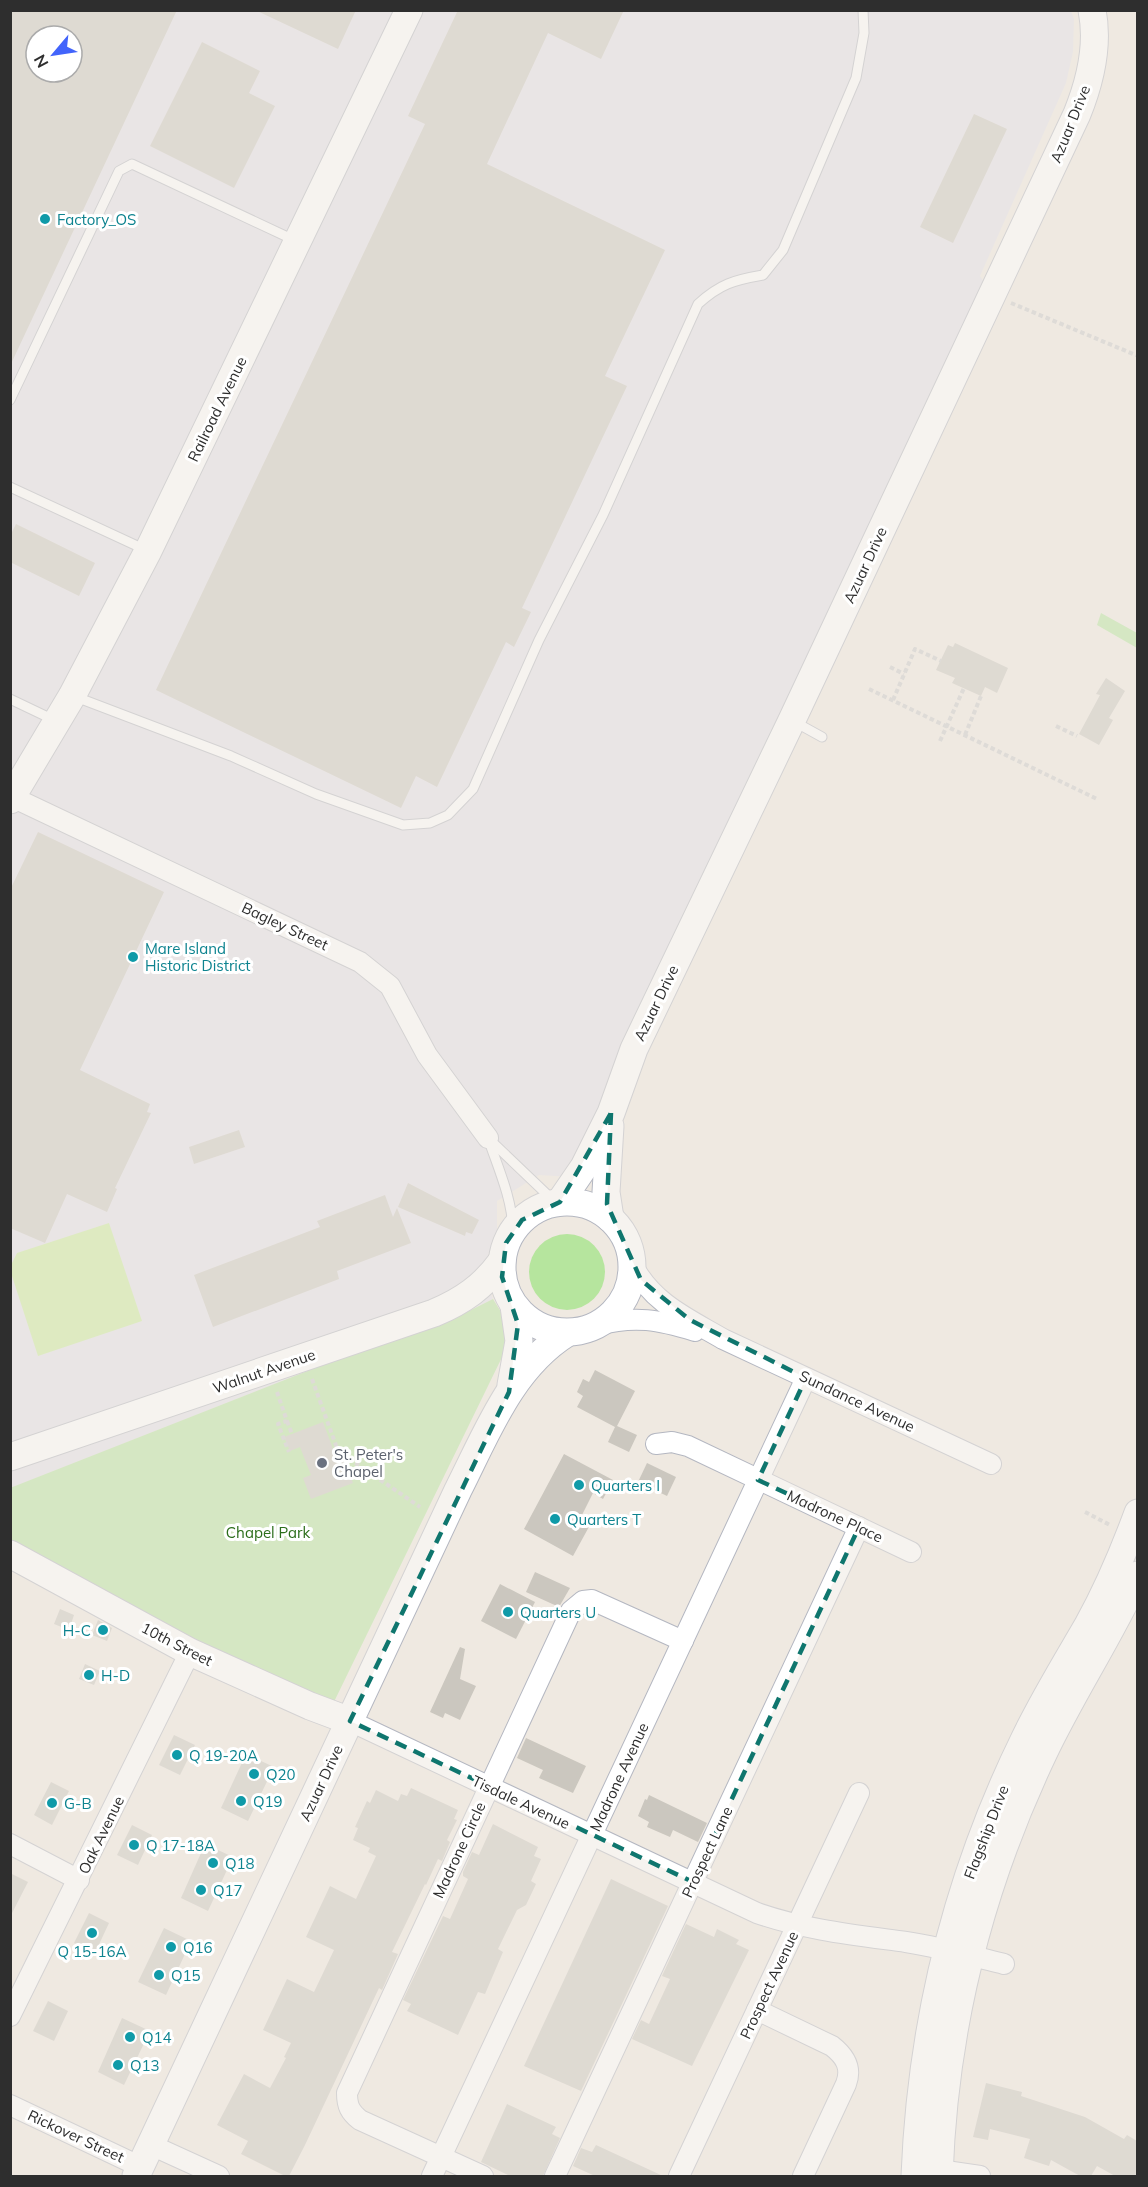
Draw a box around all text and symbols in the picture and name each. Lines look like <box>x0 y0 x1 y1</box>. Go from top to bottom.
north arrow <box>24 24 84 84</box>
text: N <box>29 51 53 71</box>
street label: Azuar Drive <box>1046 82 1094 166</box>
place label: Factory_OS <box>57 210 136 229</box>
marker: Factory_OS <box>38 212 52 226</box>
street label: Railroad Avenue <box>183 353 251 465</box>
street label: Azuar Drive <box>839 524 891 606</box>
street label: Bagley Street <box>239 898 331 954</box>
place label: Mare Island Historic District <box>145 939 251 975</box>
marker: Mare Island Historic District <box>126 950 140 964</box>
street label: Azuar Drive <box>629 962 683 1044</box>
street label: Walnut Avenue <box>210 1345 318 1397</box>
street label: Sundance Avenue <box>796 1366 918 1436</box>
place label: St. Peter's Chapel <box>334 1445 403 1481</box>
marker: St. Peter's Chapel <box>315 1456 329 1470</box>
place label: Quarters I <box>591 1476 660 1495</box>
marker: Quarters I <box>572 1478 586 1492</box>
street label: Madrone Place <box>784 1486 886 1546</box>
place label: Quarters T <box>567 1510 641 1529</box>
marker: Quarters T <box>548 1512 562 1526</box>
park label: Chapel Park <box>226 1523 310 1542</box>
place label: Quarters U <box>520 1603 596 1622</box>
marker: Quarters U <box>501 1605 515 1619</box>
street label: 10th Street <box>138 1618 216 1670</box>
place label: H-C <box>63 1621 91 1640</box>
marker: H-C <box>96 1623 110 1637</box>
place label: H-D <box>101 1666 130 1685</box>
marker: H-D <box>82 1668 96 1682</box>
street label: Madrone Avenue <box>585 1720 653 1834</box>
street label: Azuar Drive <box>295 1742 347 1824</box>
place label: Q 19-20A <box>189 1746 258 1765</box>
marker: Q 19-20A <box>170 1748 184 1762</box>
place label: Q20 <box>266 1765 296 1784</box>
marker: Q20 <box>247 1767 261 1781</box>
street label: Tisdale Avenue <box>469 1771 573 1833</box>
street label: Flagship Drive <box>959 1782 1013 1882</box>
place label: Q19 <box>253 1792 283 1811</box>
street label: Oak Avenue <box>74 1793 128 1877</box>
place label: G-B <box>64 1794 92 1813</box>
marker: Q19 <box>234 1794 248 1808</box>
marker: G-B <box>45 1796 59 1810</box>
street label: Madrone Circle <box>428 1799 490 1901</box>
street label: Prospect Lane <box>678 1803 736 1901</box>
place label: Q 17-18A <box>146 1836 215 1855</box>
marker: Q 17-18A <box>127 1838 141 1852</box>
place label: Q18 <box>225 1854 255 1873</box>
marker: Q18 <box>206 1856 220 1870</box>
place label: Q17 <box>213 1881 243 1900</box>
marker: Q17 <box>194 1883 208 1897</box>
marker: Q 15-16A <box>85 1926 99 1940</box>
street label: Prospect Avenue <box>736 1928 802 2042</box>
place label: Q16 <box>183 1938 213 1957</box>
marker: Q16 <box>164 1940 178 1954</box>
place label: Q 15-16A <box>58 1942 126 1961</box>
place label: Q15 <box>171 1966 201 1985</box>
marker: Q15 <box>152 1968 166 1982</box>
place label: Q14 <box>142 2028 172 2047</box>
marker: Q14 <box>123 2030 137 2044</box>
place label: Q13 <box>130 2056 160 2075</box>
marker: Q13 <box>111 2058 125 2072</box>
street label: Rickover Street <box>25 2105 127 2167</box>

